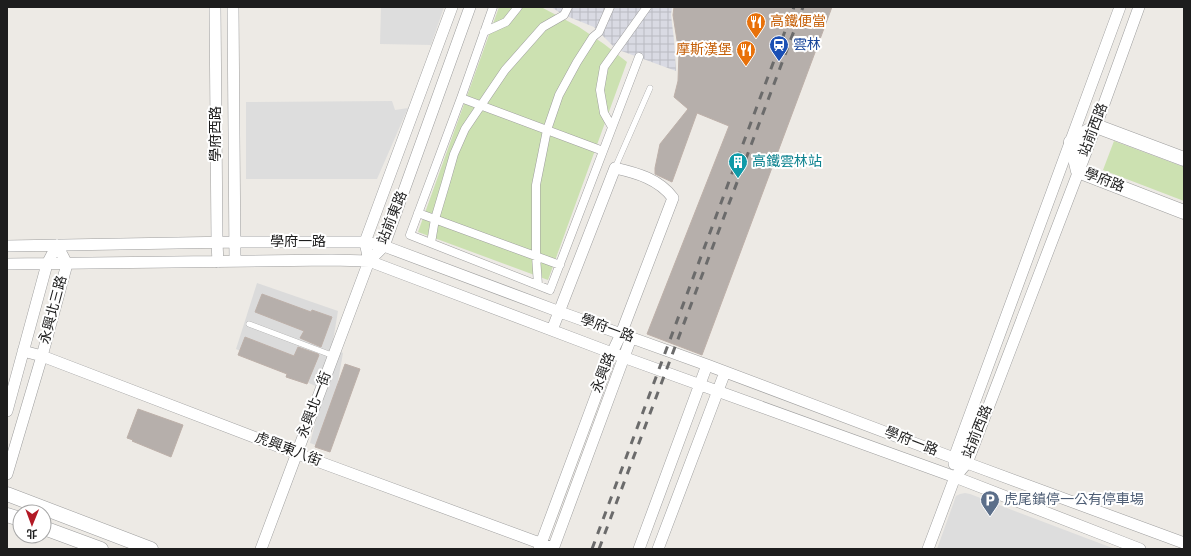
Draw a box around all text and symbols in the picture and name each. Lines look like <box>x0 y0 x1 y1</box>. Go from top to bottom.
restaurant icon: 高鐵便當 <box>745 11 767 39</box>
place label: 高鐵便當 <box>770 13 826 31</box>
station icon: 雲林 <box>768 34 790 62</box>
place label: 雲林 <box>793 37 821 54</box>
restaurant icon: 摩斯漢堡 <box>735 39 757 67</box>
place label: 摩斯漢堡 <box>676 42 732 59</box>
street label: 站前西路 <box>1075 100 1112 159</box>
street label: 學府西路 <box>208 106 225 162</box>
building icon: 高鐵雲林站 <box>727 151 749 179</box>
place label: 高鐵雲林站 <box>752 153 822 171</box>
street label: 學府路 <box>1081 166 1127 196</box>
street label: 站前東路 <box>374 188 411 247</box>
street label: 學府一路 <box>270 234 326 251</box>
street label: 永興北三路 <box>36 274 71 346</box>
street label: 學府一路 <box>578 311 636 347</box>
street label: 永興路 <box>589 350 619 396</box>
street label: 永興北一街 <box>294 369 335 441</box>
street label: 站前西路 <box>959 402 996 461</box>
street label: 學府一路 <box>882 424 940 460</box>
street label: 虎興東八街 <box>252 430 324 470</box>
parking icon: 虎尾鎮停一公有停車場 <box>979 489 1001 517</box>
place label: 虎尾鎮停一公有停車場 <box>1004 491 1144 509</box>
north arrow <box>12 504 52 544</box>
text: 北 <box>26 526 37 540</box>

